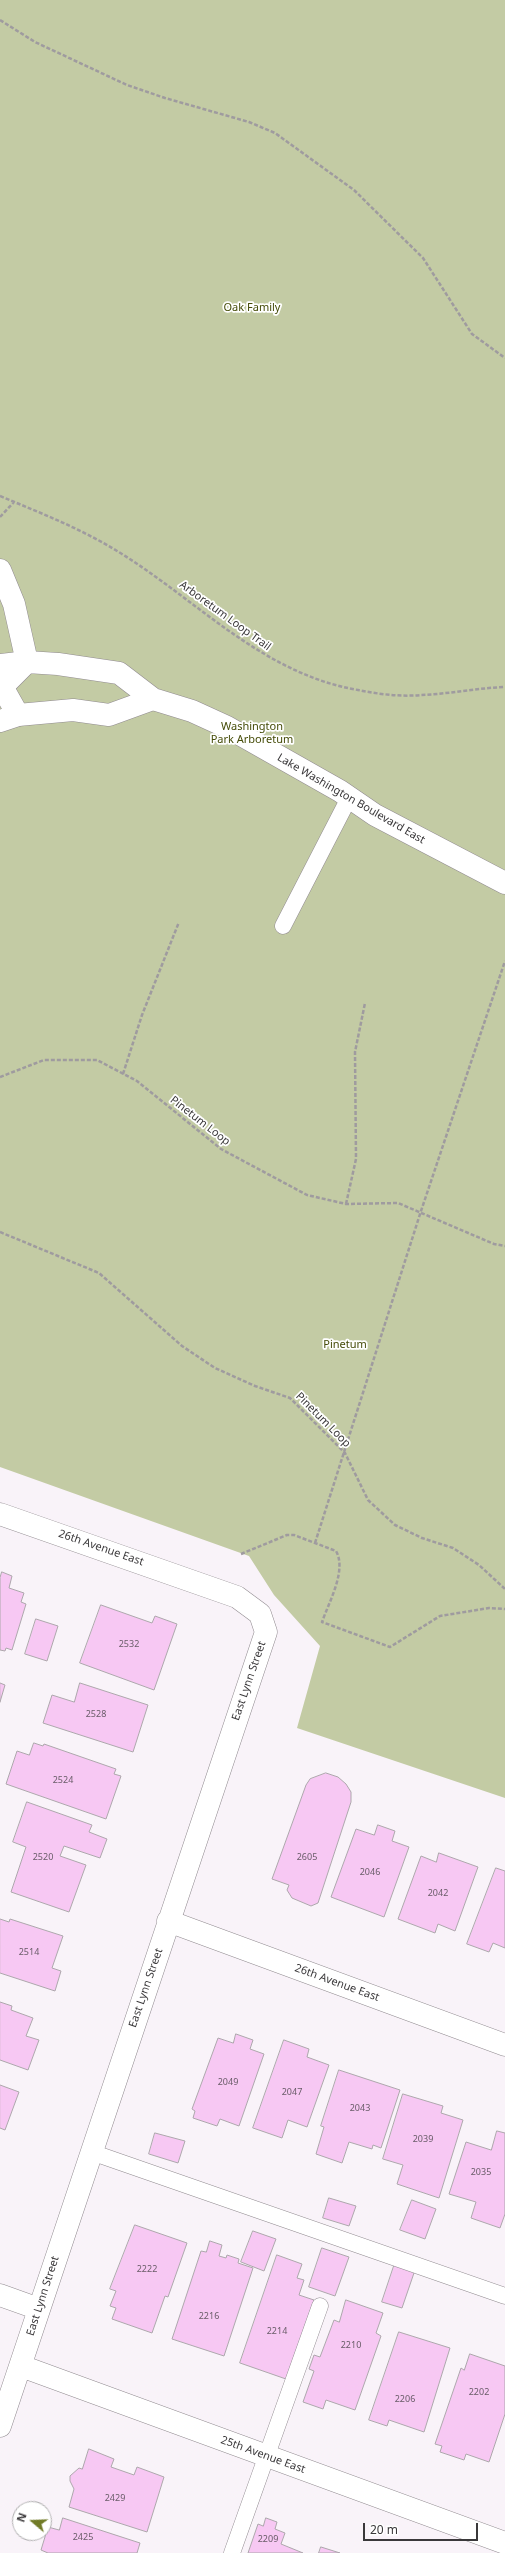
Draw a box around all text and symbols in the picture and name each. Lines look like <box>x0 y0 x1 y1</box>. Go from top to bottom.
park label: Oak Family <box>224 301 280 315</box>
street label: Arboretum Loop Trail <box>177 578 273 654</box>
park label: Washington Park Arboretum <box>211 720 293 746</box>
street label: Lake Washington Boulevard East <box>275 751 427 847</box>
street label: Pinetum Loop <box>167 1094 233 1148</box>
park label: Pinetum <box>323 1338 367 1352</box>
street label: Pinetum Loop <box>293 1390 353 1450</box>
street label: 26th Avenue East <box>57 1527 145 1569</box>
house number: 2532 <box>119 1639 139 1649</box>
street label: East Lynn Street <box>229 1640 269 1722</box>
house number: 2528 <box>86 1709 106 1719</box>
house number: 2524 <box>53 1775 73 1785</box>
house number: 2520 <box>33 1852 53 1862</box>
house number: 2605 <box>297 1852 317 1862</box>
house number: 2046 <box>360 1867 380 1877</box>
house number: 2042 <box>428 1888 448 1898</box>
house number: 2514 <box>19 1947 39 1957</box>
street label: East Lynn Street <box>126 1947 166 2029</box>
street label: 26th Avenue East <box>293 1962 381 2004</box>
house number: 2049 <box>218 2077 238 2087</box>
house number: 2047 <box>282 2087 302 2097</box>
house number: 2043 <box>350 2103 370 2113</box>
house number: 2039 <box>413 2134 433 2144</box>
house number: 2035 <box>471 2167 491 2177</box>
street label: East Lynn Street <box>24 2255 62 2337</box>
house number: 2222 <box>137 2264 157 2274</box>
house number: 2216 <box>199 2311 219 2321</box>
house number: 2214 <box>267 2326 287 2336</box>
house number: 2210 <box>341 2340 361 2350</box>
house number: 2202 <box>469 2387 489 2397</box>
house number: 2206 <box>395 2394 415 2404</box>
street label: 25th Avenue East <box>219 2434 307 2476</box>
house number: 2429 <box>105 2493 125 2503</box>
north arrow <box>12 2501 52 2541</box>
text: N <box>13 2511 30 2524</box>
scale bar <box>365 2515 480 2541</box>
text: 20 m <box>370 2521 398 2538</box>
house number: 2425 <box>73 2532 93 2542</box>
house number: 2209 <box>258 2534 278 2544</box>

